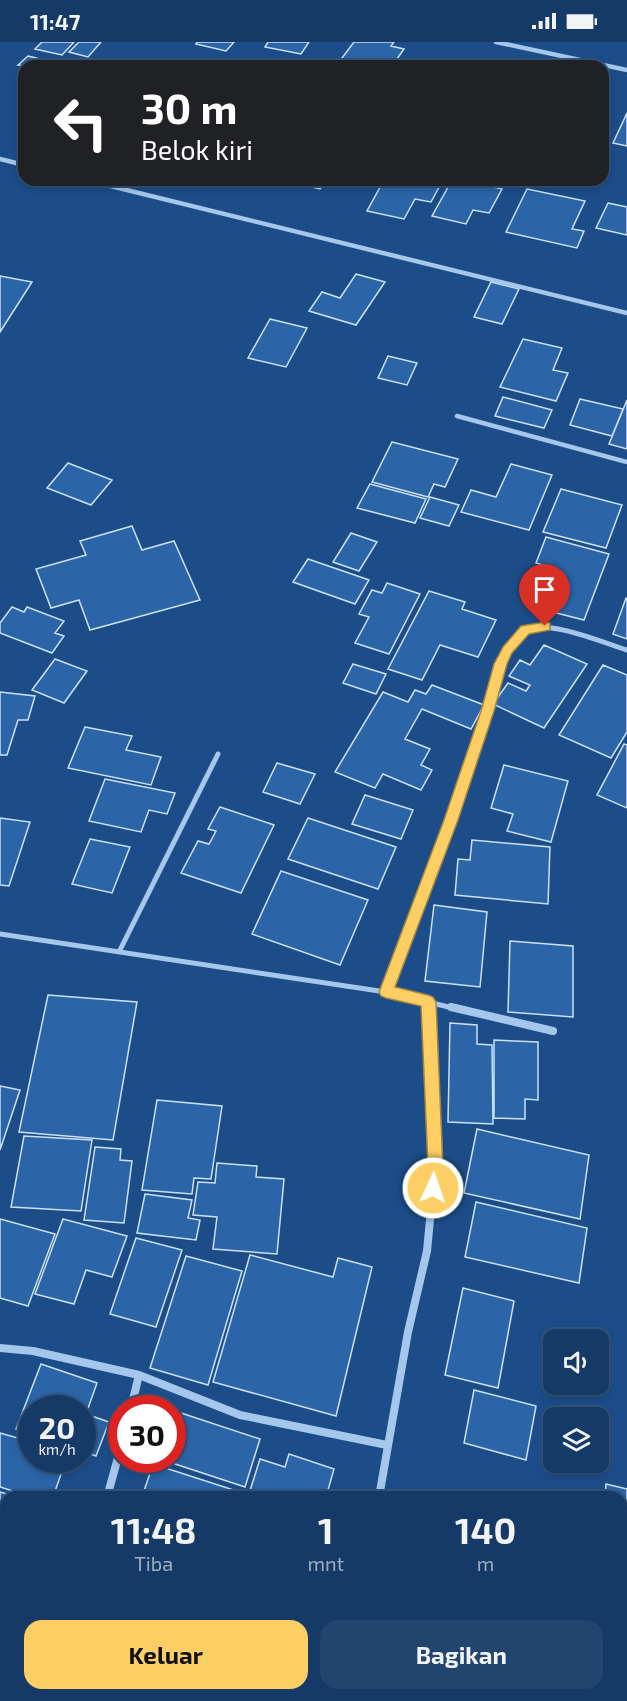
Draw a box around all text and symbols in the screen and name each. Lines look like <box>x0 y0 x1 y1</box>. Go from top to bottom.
text: 11:47 <box>30 8 80 34</box>
text: 30 m <box>141 82 237 132</box>
icon: left <box>42 84 120 162</box>
text: Belok kiri <box>141 133 253 165</box>
pin <box>519 564 570 626</box>
icon: arrive <box>528 573 561 606</box>
position arrow <box>401 1156 465 1220</box>
map controls <box>543 1329 609 1473</box>
button: sound <box>543 1329 609 1395</box>
speed limit sign: 30 <box>108 1395 186 1473</box>
button: layers <box>543 1407 609 1473</box>
text: 20 <box>39 1409 75 1445</box>
text: km/h <box>38 1440 76 1458</box>
text: 11:48 <box>111 1508 197 1551</box>
text: 1 <box>318 1508 334 1551</box>
text: 140 <box>455 1508 516 1551</box>
text: Tiba <box>134 1551 173 1575</box>
text: mnt <box>307 1551 344 1575</box>
text: m <box>477 1551 494 1575</box>
button: Keluar <box>24 1620 308 1689</box>
button: Bagikan <box>320 1620 603 1689</box>

